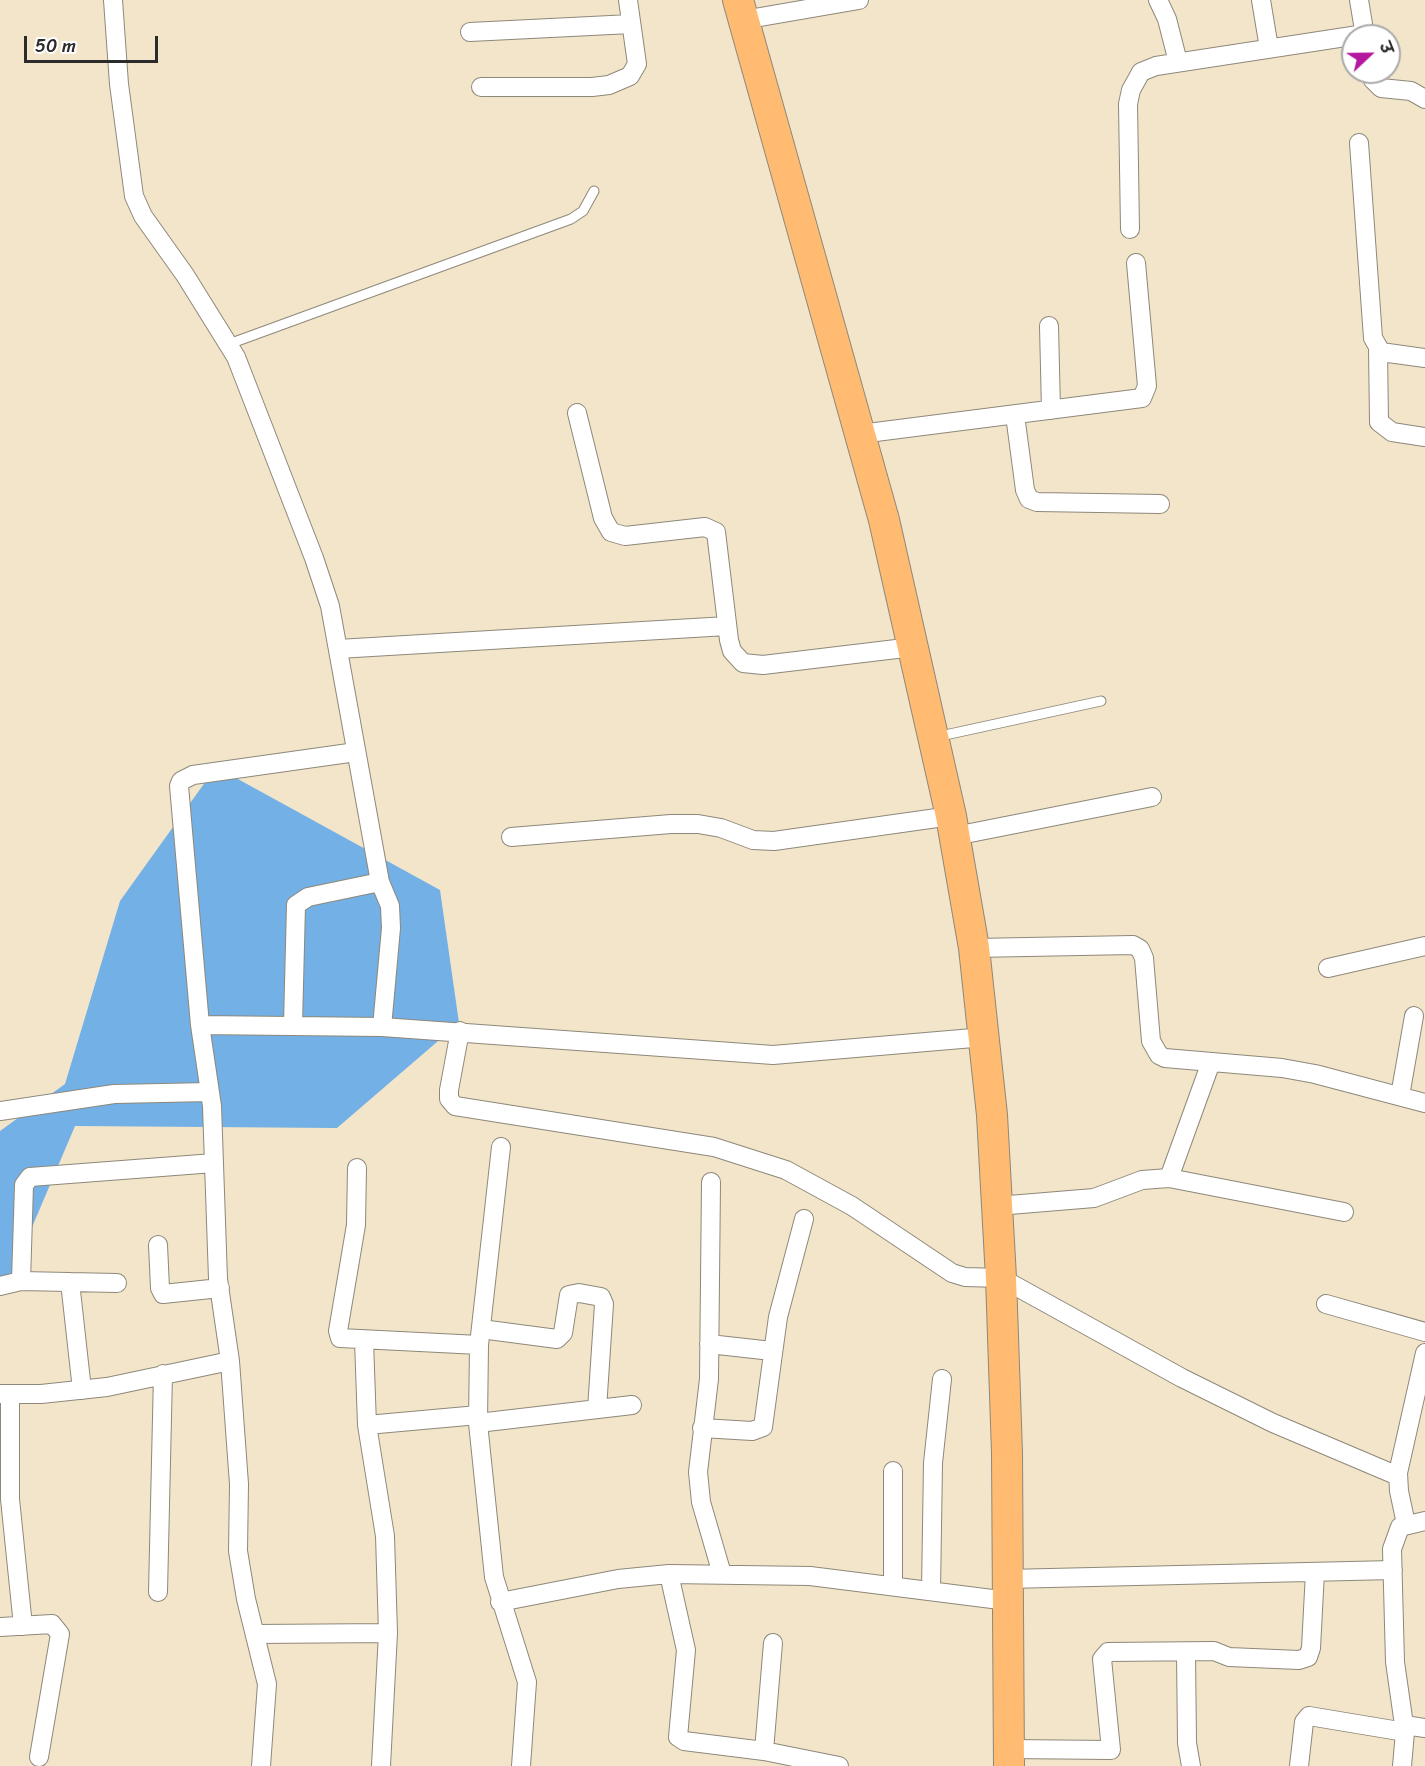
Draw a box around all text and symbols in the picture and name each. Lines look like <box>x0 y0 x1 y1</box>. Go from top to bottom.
scale bar <box>27 24 160 62</box>
north arrow <box>1341 24 1401 84</box>
text: 50 m <box>35 30 76 62</box>
text: उ <box>1371 37 1402 58</box>

